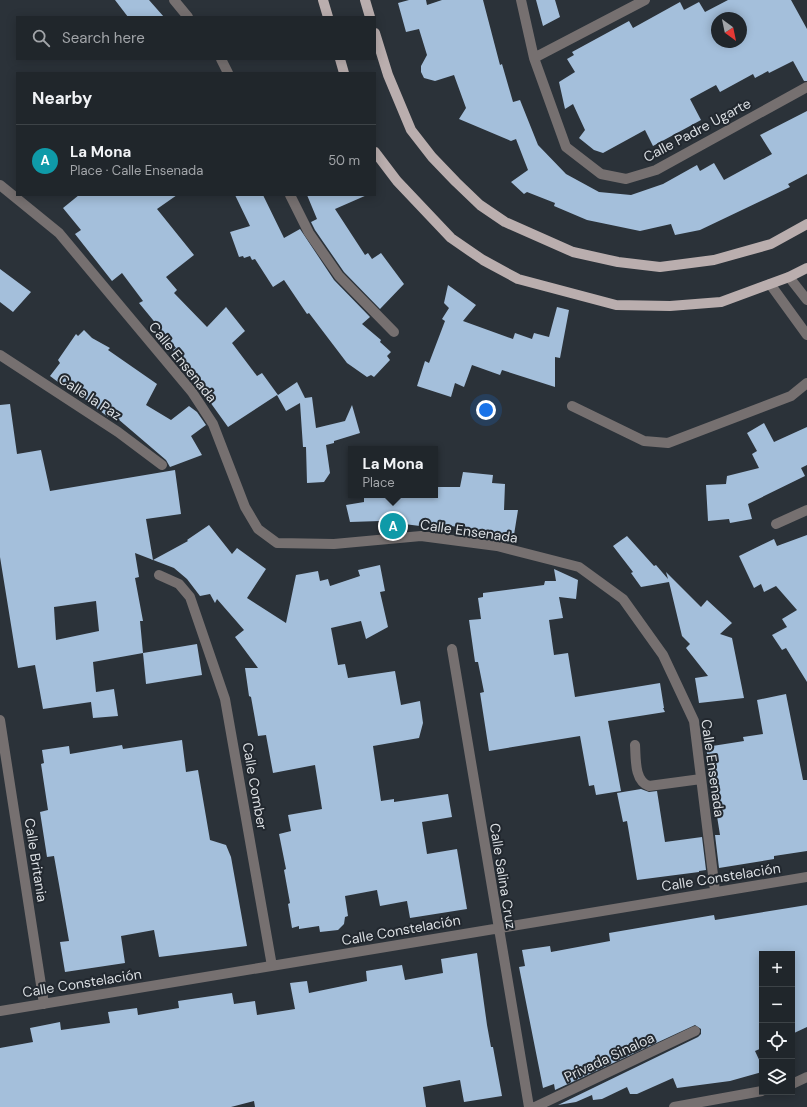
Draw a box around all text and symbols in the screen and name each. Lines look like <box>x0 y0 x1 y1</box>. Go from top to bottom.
north arrow <box>711 12 747 48</box>
search box <box>16 16 376 60</box>
icon: search <box>30 27 52 49</box>
text: Search here <box>62 28 145 48</box>
text: Nearby <box>32 87 92 109</box>
street label: Calle Padre Ugarte <box>640 94 754 166</box>
text: La Mona <box>70 142 131 162</box>
text: A <box>40 152 50 169</box>
text: 50 m <box>328 152 360 169</box>
text: Place · Calle Ensenada <box>70 162 203 179</box>
street label: Calle Ensenada <box>145 318 221 406</box>
street label: Calle la Paz <box>55 370 125 424</box>
your location <box>476 400 496 420</box>
popup <box>348 446 438 498</box>
text: La Mona <box>362 454 424 474</box>
text: Place <box>362 474 395 491</box>
pin: A <box>380 511 406 541</box>
street label: Calle Ensenada <box>419 515 519 547</box>
street label: Calle Ensenada <box>697 718 729 818</box>
street label: Calle Comber <box>238 741 272 831</box>
street label: Calle Britania <box>20 817 52 903</box>
street label: Calle Salina Cruz <box>486 822 520 930</box>
street label: Calle Constelación <box>660 859 782 895</box>
street label: Calle Constelación <box>340 911 462 949</box>
map controls <box>759 951 795 1095</box>
button: + <box>759 951 795 987</box>
street label: Calle Constelación <box>21 965 143 1001</box>
button: − <box>759 987 795 1023</box>
button: locate <box>759 1023 795 1059</box>
street label: Privada Sinaloa <box>561 1028 657 1086</box>
button: layers <box>759 1059 795 1095</box>

